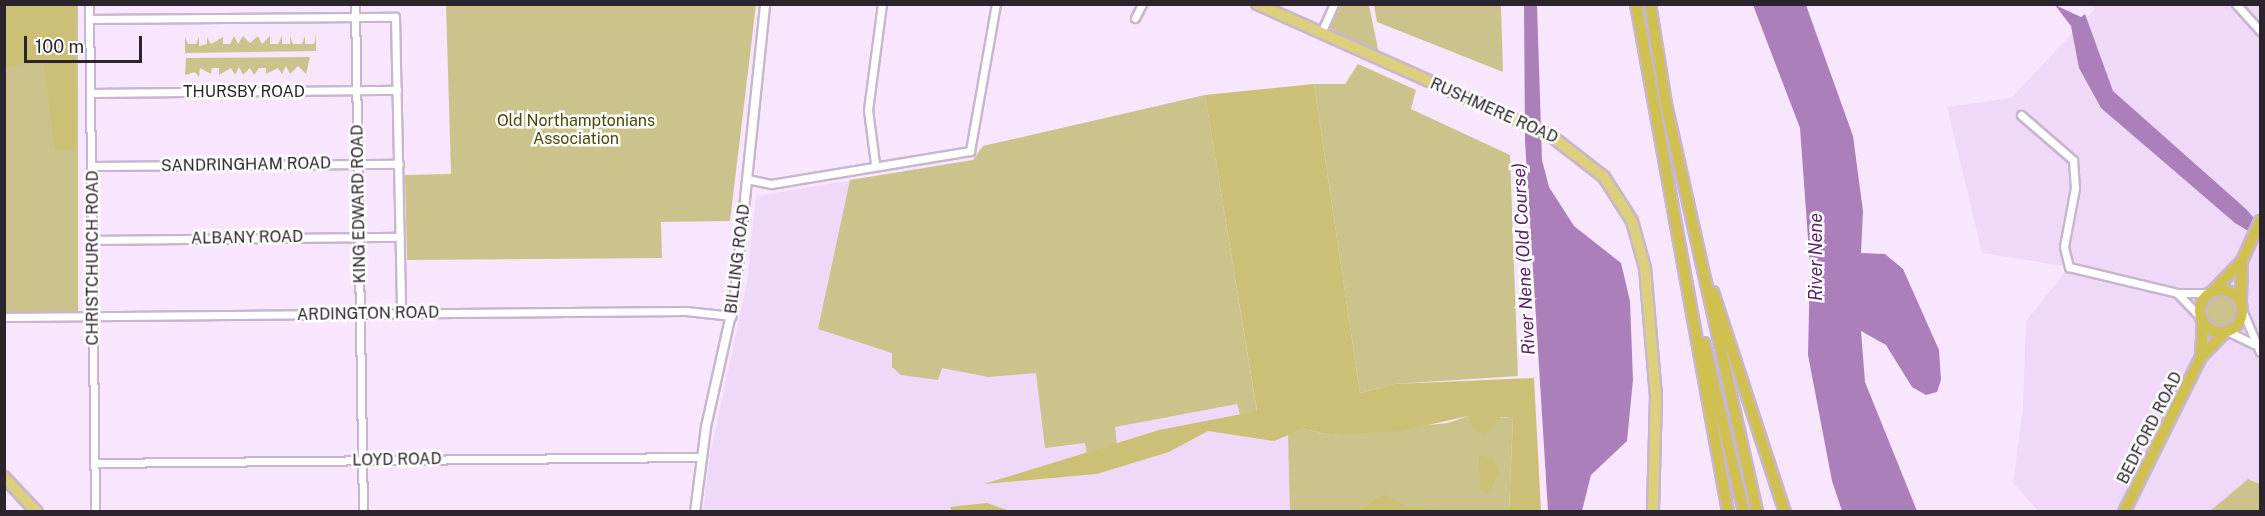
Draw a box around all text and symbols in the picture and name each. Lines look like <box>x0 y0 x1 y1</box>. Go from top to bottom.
scale bar <box>27 24 146 62</box>
text: 100 m <box>35 36 84 57</box>
street label: RUSHMERE ROAD <box>1427 74 1561 148</box>
street label: THURSBY ROAD <box>183 82 305 102</box>
park label: Old Northamptonians Association <box>497 111 655 149</box>
street label: KING EDWARD ROAD <box>348 124 370 284</box>
street label: SANDRINGHAM ROAD <box>161 154 331 176</box>
water label: River Nene (Old Course) <box>1508 162 1540 356</box>
street label: CHRISTCHURCH ROAD <box>83 171 103 345</box>
street label: BILLING ROAD <box>722 203 754 315</box>
water label: River Nene <box>1805 213 1827 301</box>
street label: ALBANY ROAD <box>191 227 303 249</box>
street label: ARDINGTON ROAD <box>297 303 439 325</box>
street label: BEDFORD ROAD <box>2113 369 2187 487</box>
street label: LOYD ROAD <box>352 450 442 470</box>

